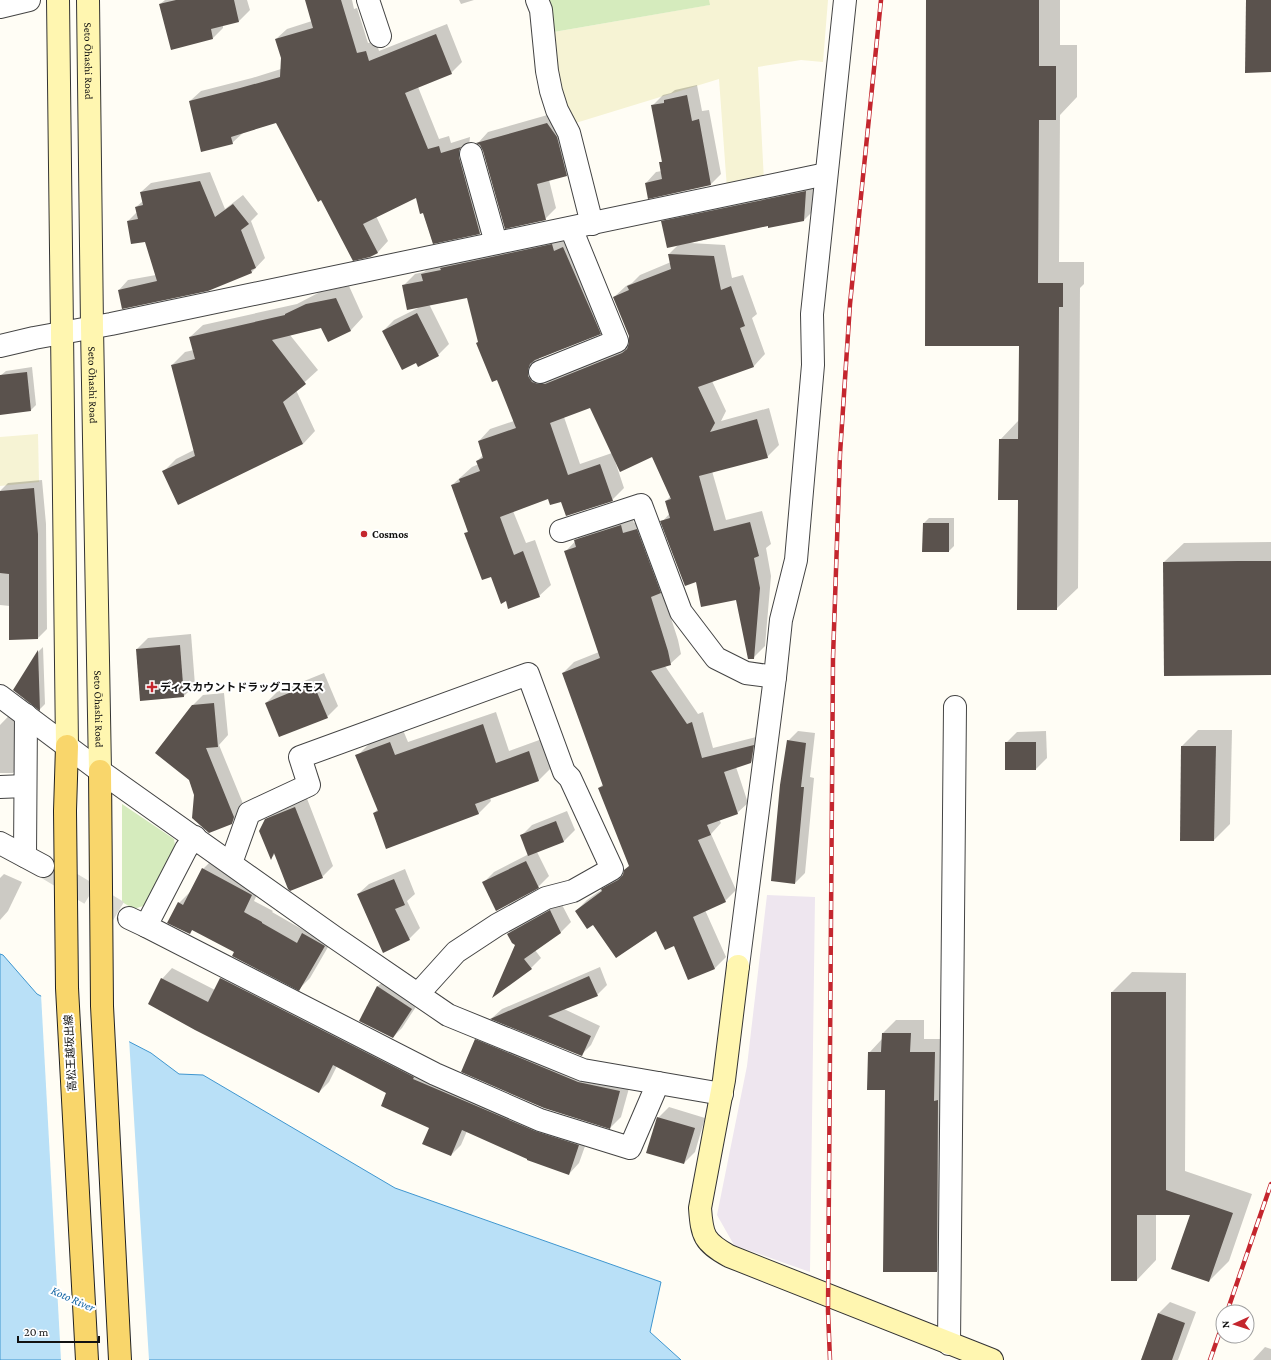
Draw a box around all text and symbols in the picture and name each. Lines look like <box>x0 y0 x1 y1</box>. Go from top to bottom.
street label: Seto Ōhashi Road <box>82 22 95 100</box>
street label: Seto Ōhashi Road <box>86 346 100 424</box>
place label: Cosmos <box>372 528 409 540</box>
marker: Cosmos <box>359 529 369 539</box>
street label: Seto Ōhashi Road <box>92 670 106 748</box>
place label: ディスカウントドラッグコスモス <box>160 681 324 693</box>
marker: ディスカウントドラッグコスモス <box>147 682 157 692</box>
street label: 高松王越坂出線 <box>62 1014 78 1092</box>
water label: Koto River <box>49 1283 98 1315</box>
north arrow <box>1215 1304 1255 1344</box>
scale bar <box>18 1318 99 1344</box>
text: N <box>1219 1320 1231 1329</box>
text: 20 m <box>24 1325 49 1339</box>

